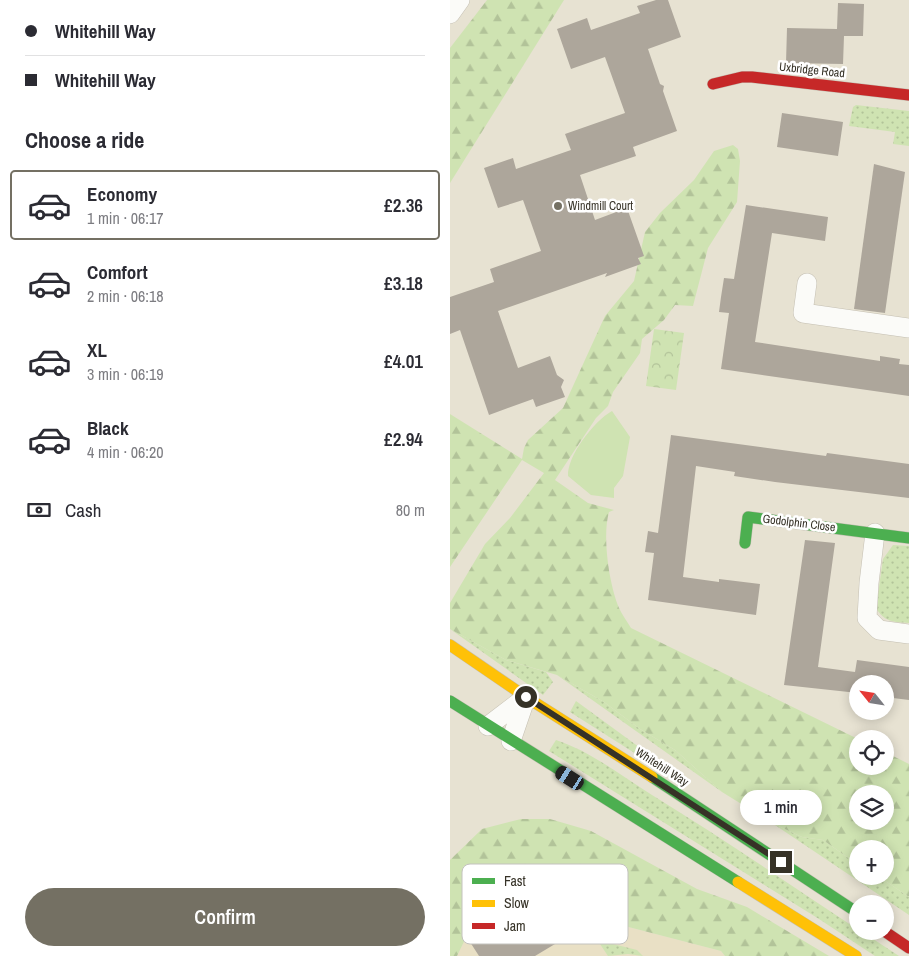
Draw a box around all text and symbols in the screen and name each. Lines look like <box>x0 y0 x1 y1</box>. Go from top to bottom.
text: Whitehill Way <box>55 18 156 44</box>
street label: Uxbridge Road <box>778 59 846 81</box>
text: Whitehill Way <box>55 67 156 93</box>
text: Choose a ride <box>25 125 144 155</box>
text: Economy <box>87 181 157 207</box>
icon: car <box>27 183 72 228</box>
text: £2.36 <box>384 192 423 218</box>
place label: Windmill Court <box>568 198 633 214</box>
marker: Windmill Court <box>552 200 564 212</box>
text: 1 min · 06:17 <box>87 207 164 229</box>
text: Comfort <box>87 259 148 285</box>
icon: car <box>27 261 72 306</box>
text: £3.18 <box>384 270 423 296</box>
text: 2 min · 06:18 <box>87 285 164 307</box>
text: XL <box>87 337 107 363</box>
icon: car <box>27 339 72 384</box>
text: £4.01 <box>384 348 423 374</box>
text: 3 min · 06:19 <box>87 363 164 385</box>
text: Black <box>87 415 129 441</box>
icon: car <box>27 417 72 462</box>
text: £2.94 <box>384 426 423 452</box>
text: 4 min · 06:20 <box>87 441 164 463</box>
icon: cash <box>25 496 53 524</box>
text: Cash <box>65 497 101 523</box>
text: 80 m <box>396 499 425 521</box>
street label: Godolphin Close <box>762 511 836 535</box>
north arrow <box>849 675 894 720</box>
map controls <box>849 675 894 940</box>
route start <box>515 686 537 708</box>
button: locate <box>849 730 894 775</box>
street label: Whitehill Way <box>632 744 692 790</box>
car <box>553 764 586 792</box>
button: layers <box>849 785 894 830</box>
callout: 1 min <box>740 790 822 824</box>
text: 1 min <box>764 796 798 818</box>
button: + <box>849 840 894 885</box>
route end <box>770 851 792 873</box>
legend <box>462 864 628 944</box>
text: Fast <box>504 872 526 890</box>
button: Confirm <box>25 888 425 946</box>
text: Slow <box>504 894 530 912</box>
button: − <box>849 895 894 940</box>
text: Jam <box>504 917 526 935</box>

